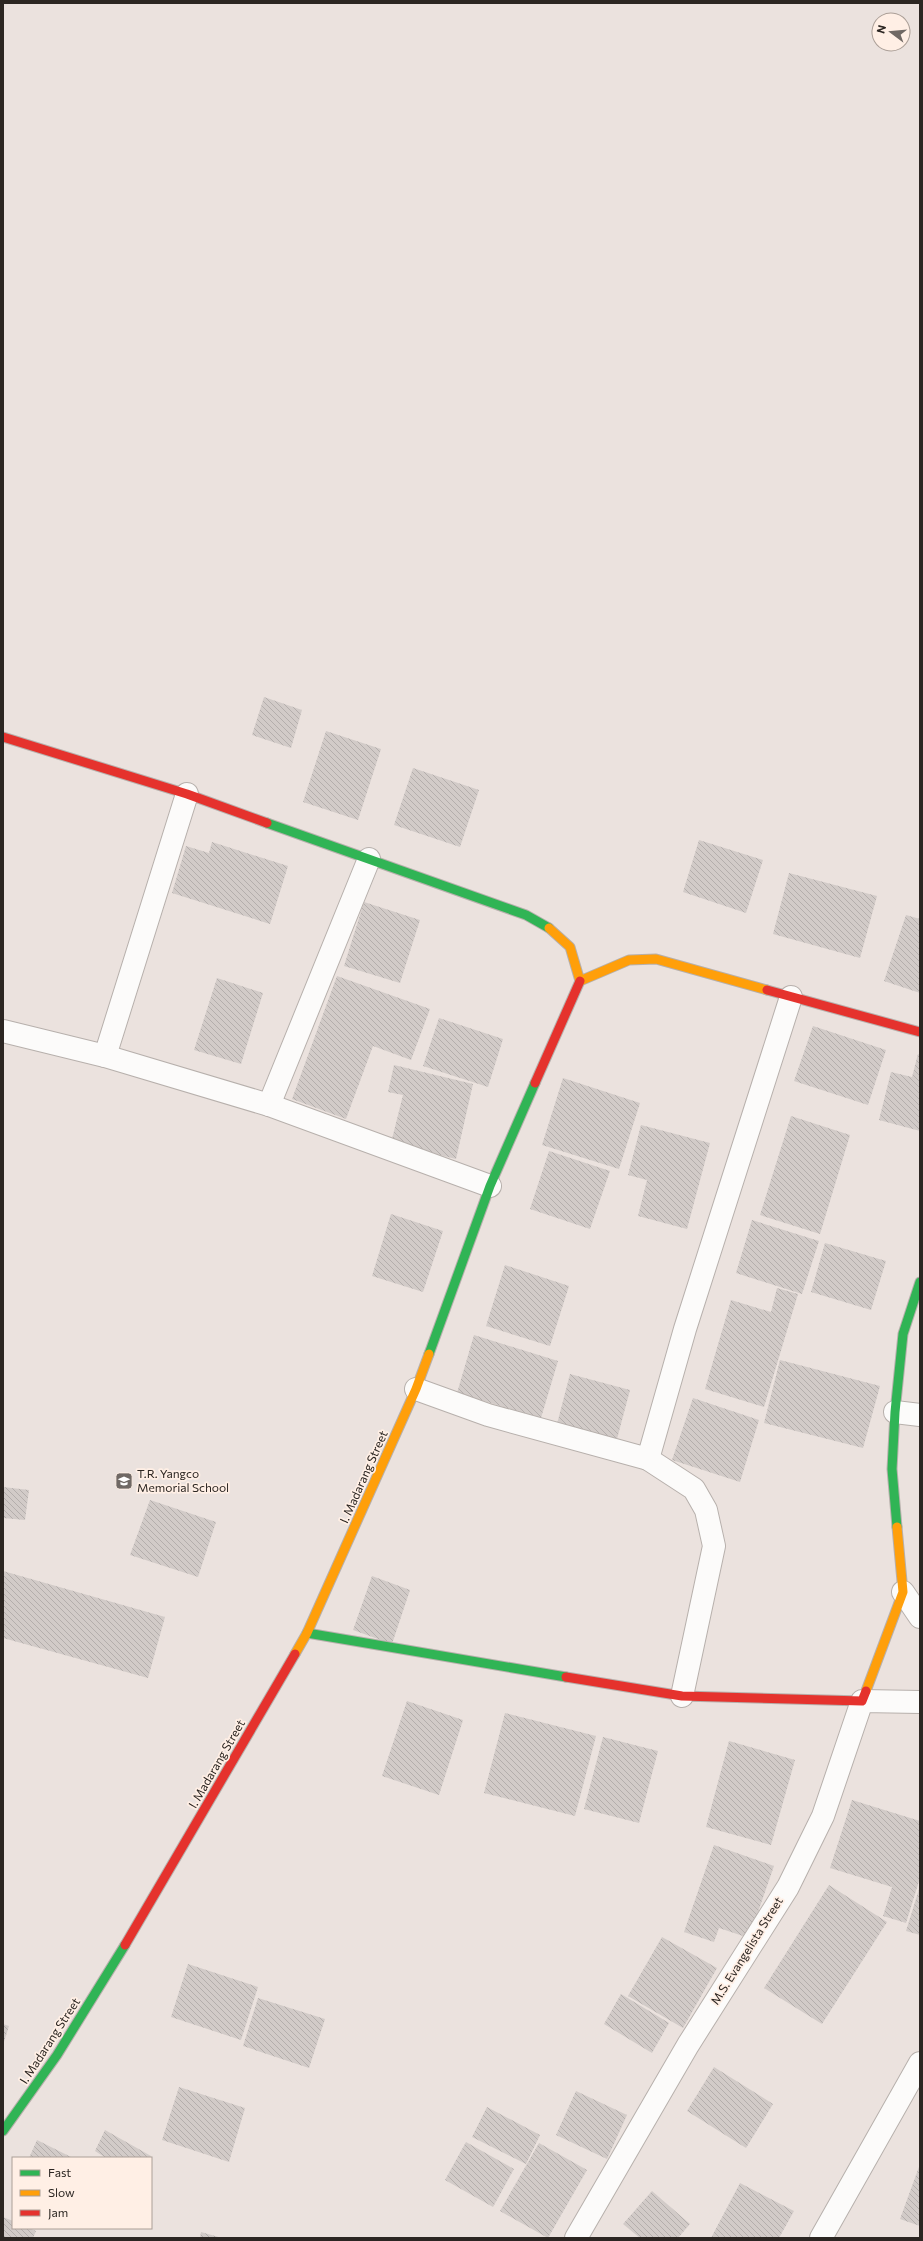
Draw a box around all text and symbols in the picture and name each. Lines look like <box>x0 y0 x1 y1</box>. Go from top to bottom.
north arrow <box>871 12 911 52</box>
text: N <box>874 23 888 35</box>
street label: I. Madarang Street <box>336 1428 390 1525</box>
place label: T.R. Yangco Memorial School <box>137 1466 229 1494</box>
school or university icon: T.R. Yangco Memorial School <box>114 1471 134 1491</box>
street label: I. Madarang Street <box>185 1717 247 1810</box>
street label: M.S. Evangelista Street <box>707 1894 785 2007</box>
street label: I. Madarang Street <box>16 1995 82 2086</box>
legend <box>12 2157 152 2229</box>
text: Fast <box>48 2165 71 2179</box>
text: Slow <box>48 2185 75 2199</box>
text: Jam <box>48 2205 68 2220</box>

